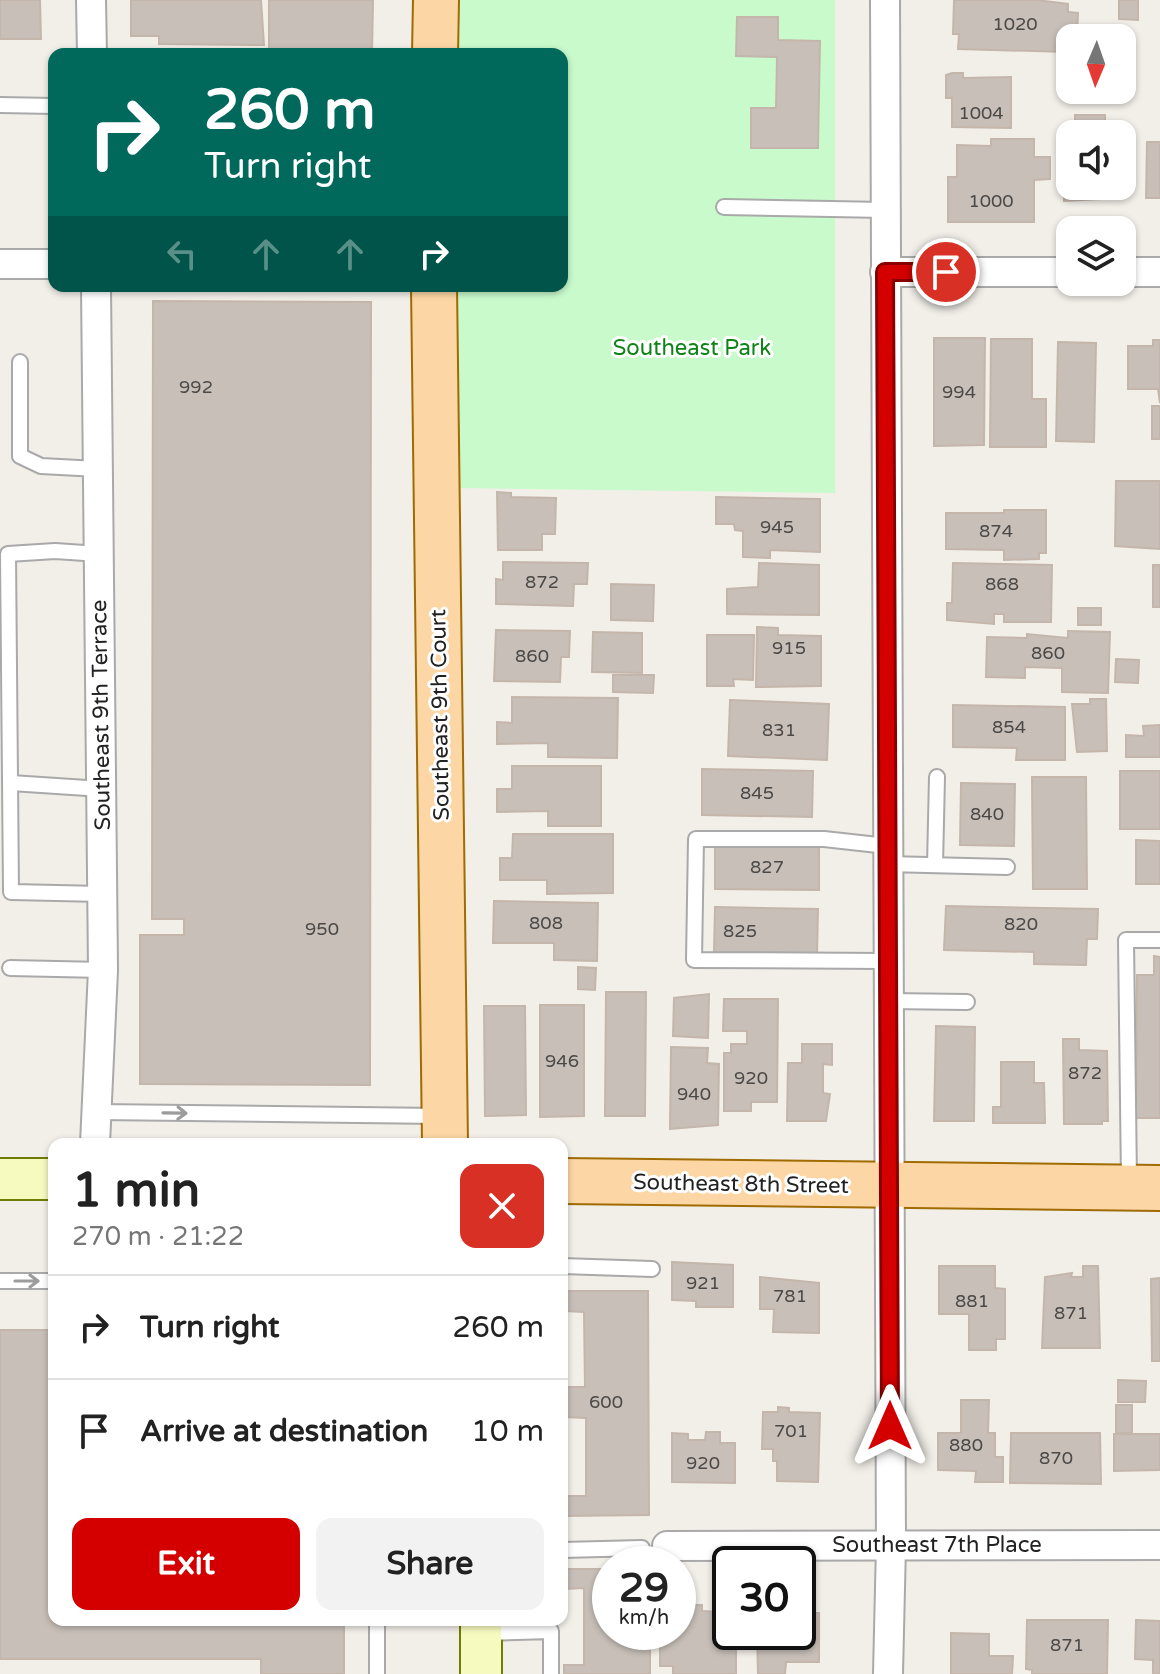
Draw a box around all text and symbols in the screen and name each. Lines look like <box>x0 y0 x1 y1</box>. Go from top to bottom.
house number: 1020 <box>992 13 1038 35</box>
north arrow <box>1056 24 1136 104</box>
map controls <box>1056 24 1136 296</box>
text: 260 m <box>204 77 375 144</box>
icon: right <box>72 80 176 184</box>
house number: 1004 <box>958 102 1004 124</box>
button: sound <box>1056 120 1136 200</box>
text: Turn right <box>204 145 371 188</box>
house number: 1000 <box>968 190 1014 212</box>
button: layers <box>1056 216 1136 296</box>
icon: left <box>160 232 204 276</box>
icon: ahead <box>244 232 288 276</box>
icon: ahead <box>328 232 372 276</box>
icon: right <box>412 232 456 276</box>
pin <box>912 238 980 306</box>
icon: arrive <box>924 250 968 294</box>
park label: Southeast Park <box>613 335 771 361</box>
house number: 992 <box>179 376 213 398</box>
house number: 994 <box>942 381 976 403</box>
house number: 945 <box>760 516 794 538</box>
house number: 874 <box>979 520 1013 542</box>
house number: 872 <box>525 571 559 593</box>
house number: 868 <box>985 573 1019 595</box>
street label: Southeast 9th Terrace <box>86 599 116 831</box>
street label: Southeast 9th Court <box>425 609 455 821</box>
house number: 915 <box>772 637 806 659</box>
house number: 860 <box>1031 642 1065 664</box>
house number: 860 <box>515 645 549 667</box>
house number: 854 <box>992 716 1026 738</box>
house number: 831 <box>762 719 796 741</box>
house number: 845 <box>740 782 774 804</box>
house number: 840 <box>970 803 1004 825</box>
house number: 827 <box>750 856 784 878</box>
house number: 808 <box>529 912 563 934</box>
house number: 820 <box>1004 913 1038 935</box>
house number: 950 <box>305 918 339 940</box>
house number: 825 <box>723 920 757 942</box>
house number: 946 <box>545 1050 579 1072</box>
house number: 872 <box>1068 1062 1102 1084</box>
house number: 920 <box>734 1067 768 1089</box>
house number: 940 <box>677 1083 711 1105</box>
one-way arrow <box>161 1105 188 1121</box>
text: 1 min <box>72 1162 200 1220</box>
button: close <box>460 1164 544 1248</box>
street label: Southeast 8th Street <box>633 1169 849 1199</box>
text: 270 m · 21:22 <box>72 1221 244 1252</box>
house number: 921 <box>686 1272 720 1294</box>
one-way arrow <box>13 1273 40 1289</box>
house number: 781 <box>773 1285 807 1307</box>
house number: 881 <box>955 1290 989 1312</box>
house number: 871 <box>1054 1302 1088 1324</box>
icon: right <box>72 1305 116 1349</box>
text: Turn right <box>140 1309 280 1346</box>
text: 260 m <box>452 1309 544 1346</box>
position arrow <box>848 1384 932 1468</box>
house number: 600 <box>589 1391 623 1413</box>
icon: arrive <box>72 1409 116 1453</box>
text: Arrive at destination <box>140 1413 428 1450</box>
text: 10 m <box>471 1413 544 1450</box>
house number: 701 <box>774 1420 808 1442</box>
house number: 880 <box>949 1434 983 1456</box>
house number: 870 <box>1039 1447 1073 1469</box>
house number: 920 <box>686 1452 720 1474</box>
button: Exit <box>72 1518 300 1610</box>
button: Share <box>316 1518 544 1610</box>
street label: Southeast 7th Place <box>832 1532 1042 1558</box>
speed limit sign: 30 <box>712 1546 816 1650</box>
text: 29 <box>619 1564 669 1612</box>
text: km/h <box>619 1606 669 1630</box>
house number: 871 <box>1050 1634 1084 1656</box>

